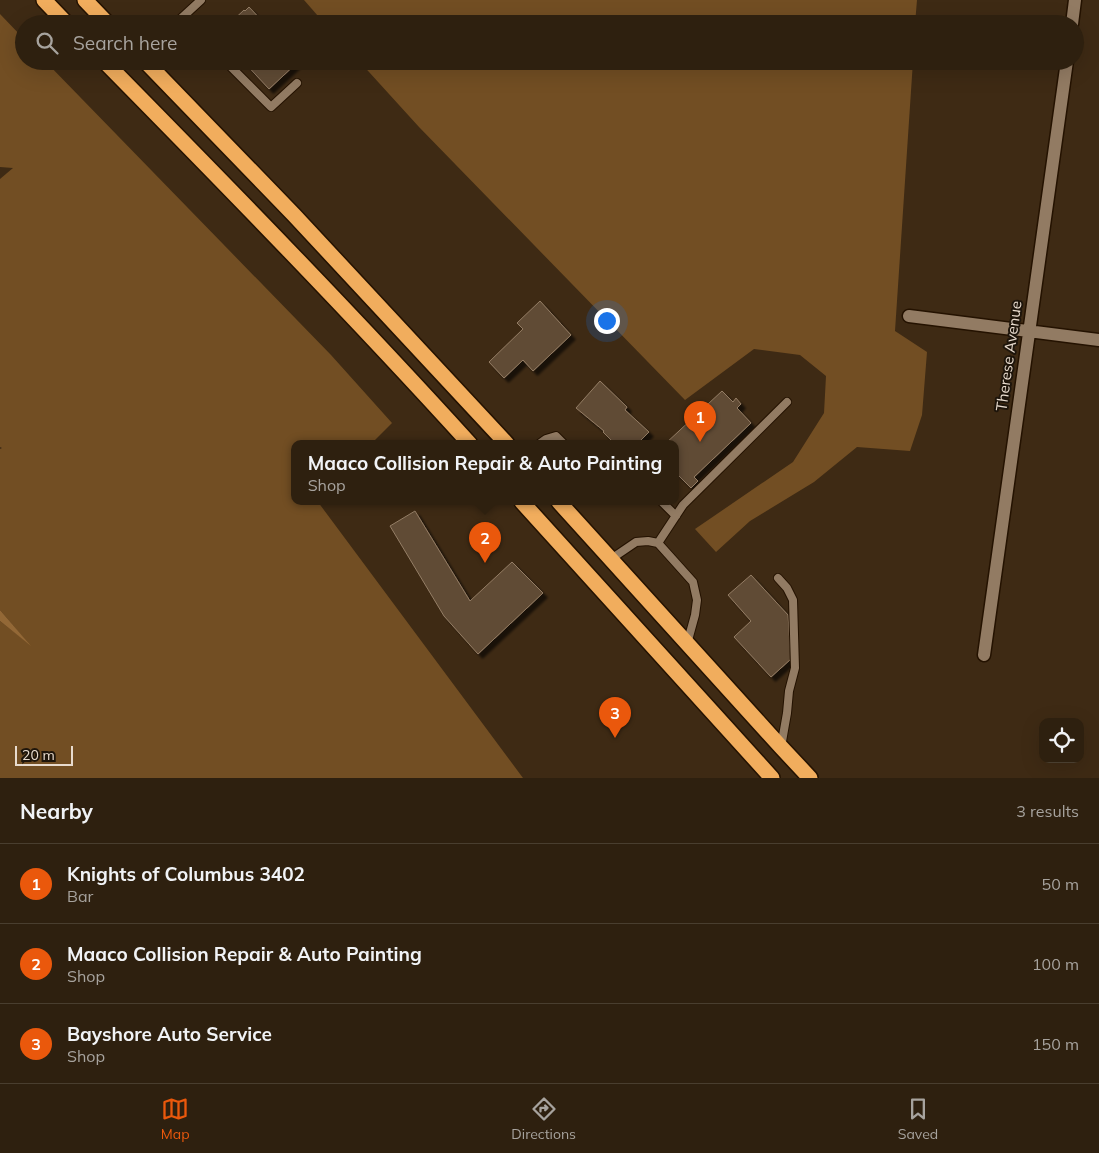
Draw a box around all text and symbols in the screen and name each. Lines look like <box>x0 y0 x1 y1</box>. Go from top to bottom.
search box <box>15 15 1084 70</box>
icon: search <box>33 29 61 57</box>
text: Search here <box>73 31 177 55</box>
street label: Therese Avenue <box>991 300 1026 412</box>
your location <box>594 308 620 334</box>
pin: 1 <box>684 401 716 442</box>
popup <box>291 440 679 505</box>
text: Maaco Collision Repair & Auto Painting <box>308 451 662 475</box>
text: Shop <box>308 475 346 495</box>
pin: 2 <box>469 522 501 563</box>
pin: 3 <box>599 697 631 738</box>
map controls <box>1039 718 1084 763</box>
button: locate <box>1039 718 1084 763</box>
scale bar <box>15 743 72 766</box>
text: 20 m <box>22 746 55 764</box>
text: Nearby <box>20 798 93 824</box>
text: 3 results <box>1016 801 1079 821</box>
text: Knights of Columbus 3402 <box>67 862 305 886</box>
text: 1 <box>31 874 41 894</box>
text: 50 m <box>1042 874 1079 894</box>
text: Bar <box>67 886 93 906</box>
text: Maaco Collision Repair & Auto Painting <box>67 942 422 966</box>
text: 2 <box>31 954 41 974</box>
text: 100 m <box>1032 954 1079 974</box>
text: Shop <box>67 966 105 986</box>
text: Bayshore Auto Service <box>67 1022 272 1046</box>
text: 3 <box>31 1034 41 1054</box>
text: 150 m <box>1032 1034 1079 1054</box>
text: Shop <box>67 1046 105 1066</box>
tab: Map <box>161 1095 190 1143</box>
tab: Directions <box>511 1095 576 1143</box>
tab: Saved <box>898 1095 938 1143</box>

